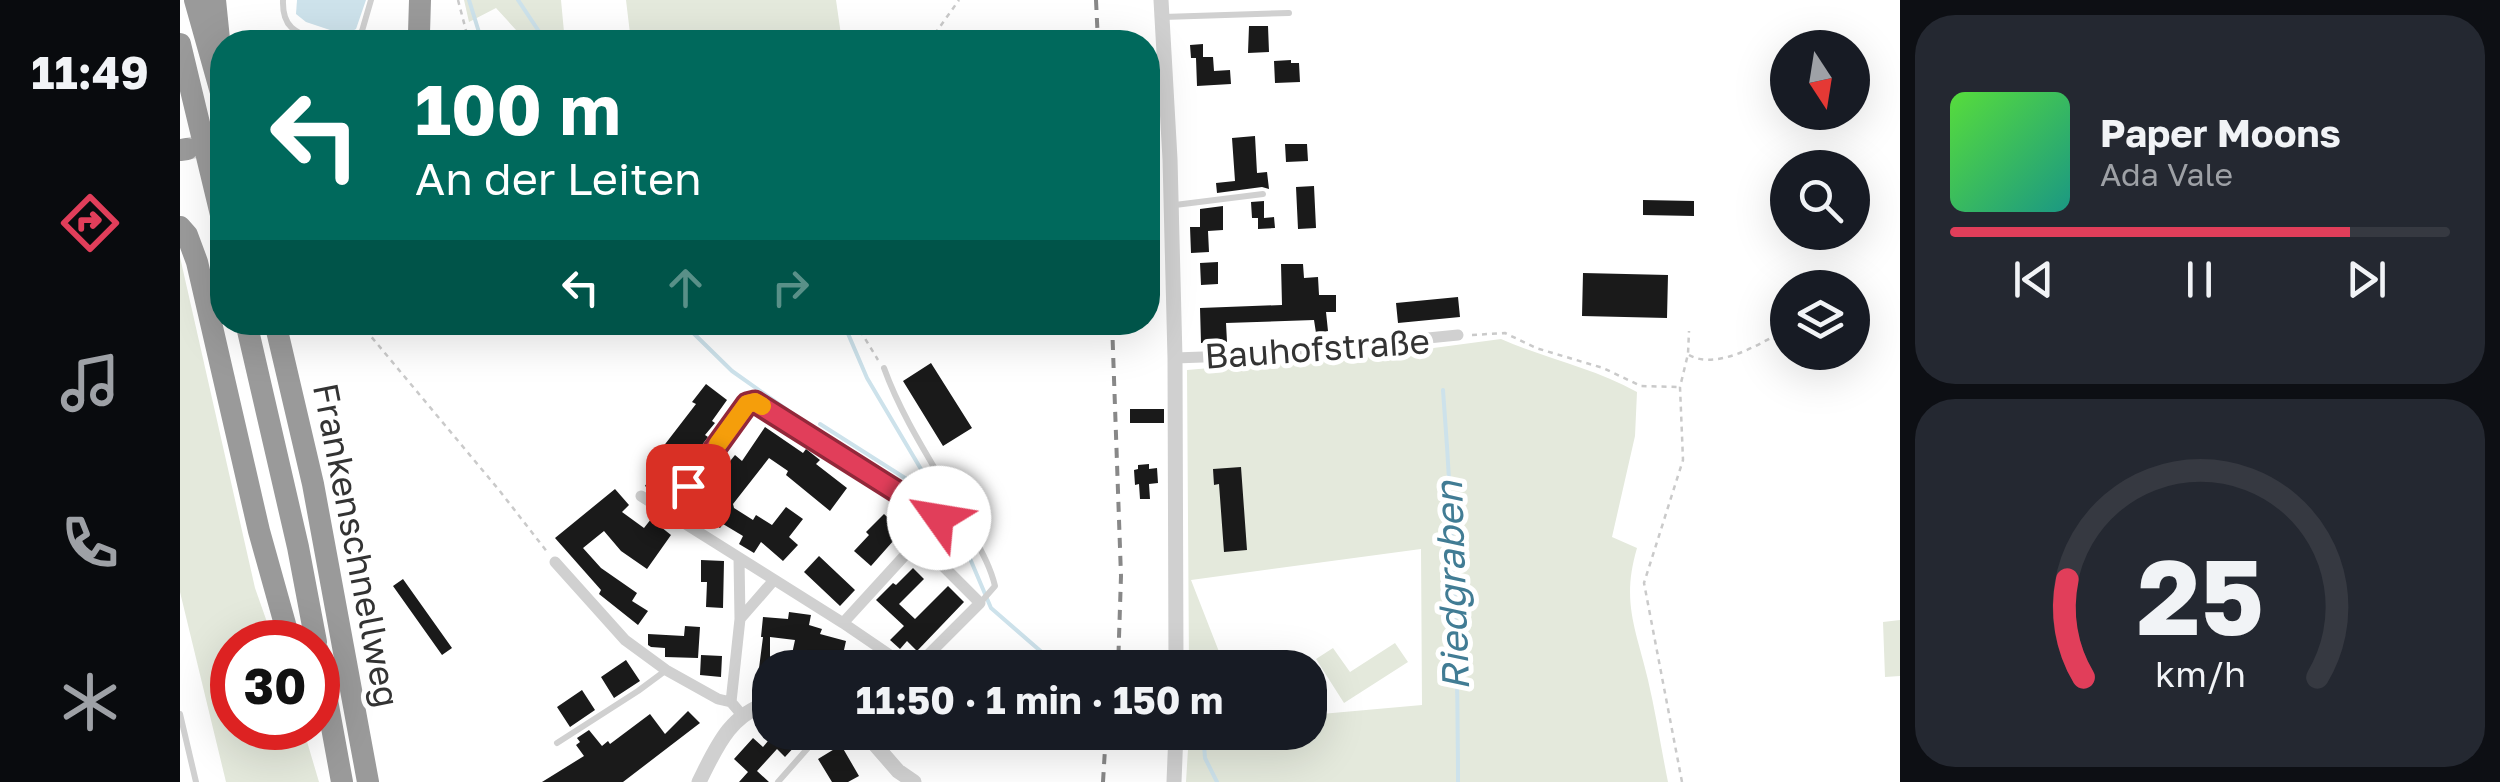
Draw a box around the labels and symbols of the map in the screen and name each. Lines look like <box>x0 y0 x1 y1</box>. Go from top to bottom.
north arrow <box>1770 30 1870 130</box>
street label: Bauhofstraße <box>1203 319 1431 377</box>
street label: Frankenschnellweg <box>305 379 409 711</box>
pin <box>646 444 731 529</box>
position arrow <box>887 466 991 570</box>
water label: Riedgraben <box>1425 479 1477 691</box>
speed limit sign: 30 <box>210 620 340 750</box>

